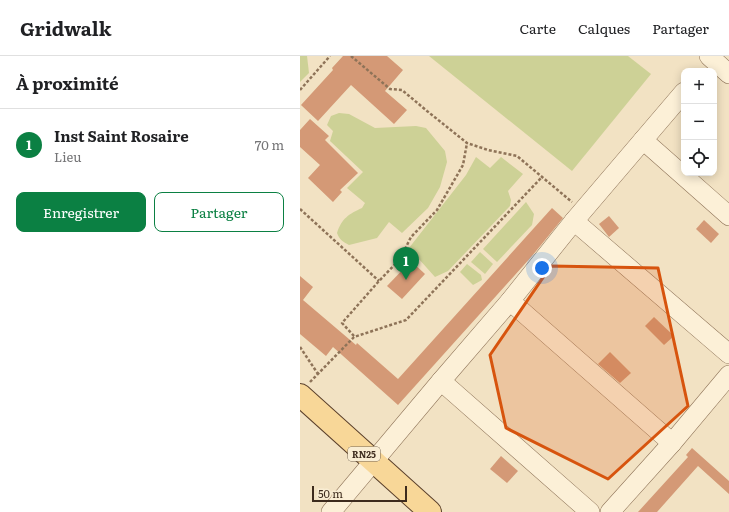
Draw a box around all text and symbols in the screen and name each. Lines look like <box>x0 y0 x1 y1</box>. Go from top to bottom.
text: Gridwalk <box>20 14 111 42</box>
text: Carte <box>519 18 556 38</box>
text: Calques <box>578 18 630 38</box>
text: Partager <box>652 18 709 38</box>
map controls <box>681 68 717 176</box>
button: + <box>681 68 717 104</box>
text: À proximité <box>16 70 119 95</box>
button: − <box>681 104 717 140</box>
text: Inst Saint Rosaire <box>54 124 189 147</box>
text: 1 <box>26 135 32 154</box>
text: 70 m <box>255 135 284 154</box>
button: locate <box>681 140 717 176</box>
text: Lieu <box>54 147 82 166</box>
button: Enregistrer <box>16 192 146 232</box>
button: Partager <box>154 192 284 232</box>
pin: 1 <box>393 247 419 280</box>
your location <box>532 258 552 278</box>
road number: RN25 <box>348 447 380 461</box>
scale bar <box>312 484 407 503</box>
text: 50 m <box>318 485 343 501</box>

